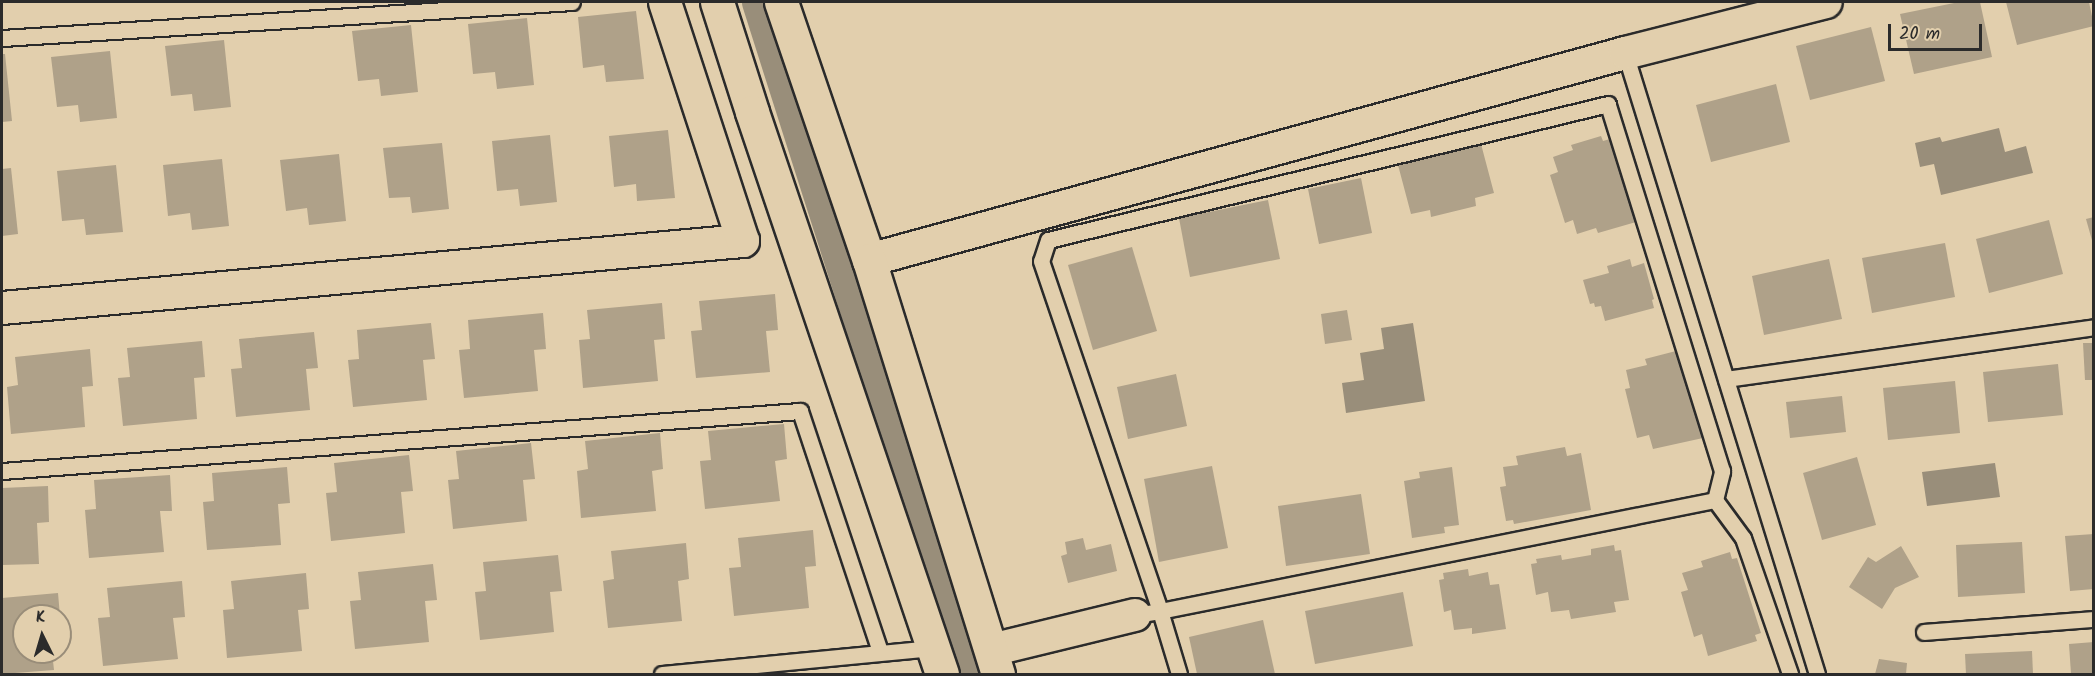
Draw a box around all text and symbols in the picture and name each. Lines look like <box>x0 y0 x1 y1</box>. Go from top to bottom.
scale bar <box>1891 12 1986 50</box>
text: 20 m <box>1899 20 1940 49</box>
north arrow <box>12 604 72 664</box>
text: K <box>35 605 46 630</box>

